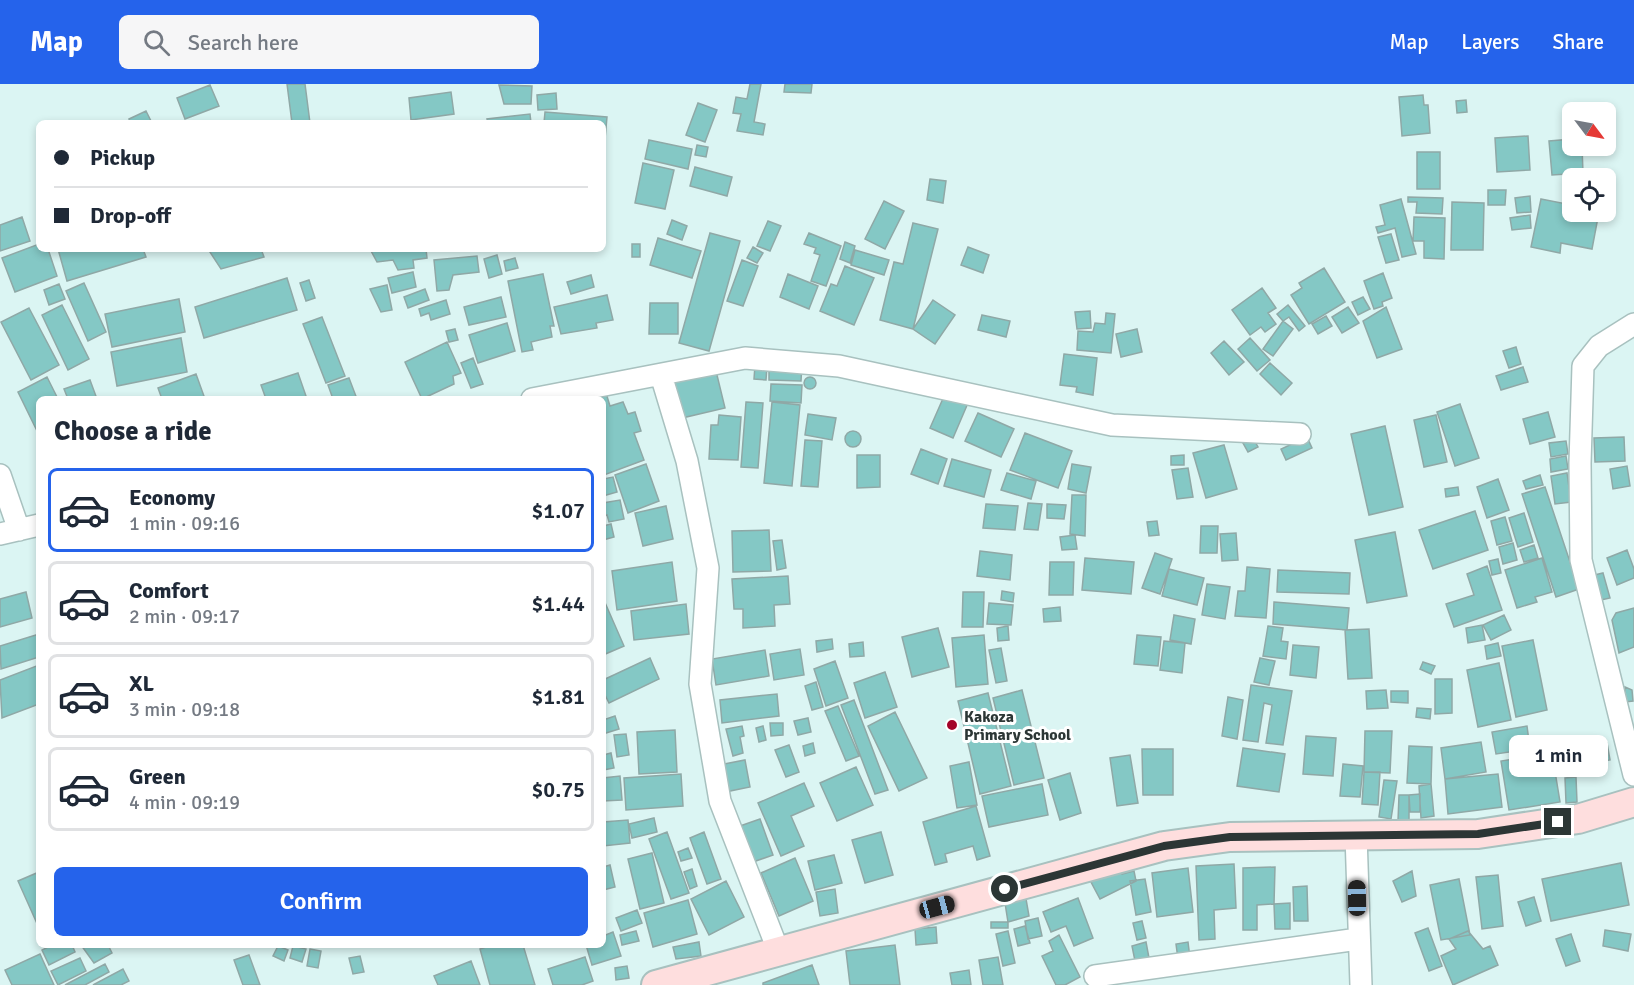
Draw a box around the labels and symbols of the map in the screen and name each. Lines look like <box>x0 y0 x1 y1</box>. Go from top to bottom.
north arrow <box>1562 102 1616 156</box>
place label: Kakoza Primary School <box>964 707 1071 745</box>
marker: Kakoza Primary School <box>945 718 959 732</box>
callout: 1 min <box>1508 735 1608 777</box>
route end <box>1544 808 1571 835</box>
route start <box>991 875 1018 902</box>
car <box>1348 880 1366 916</box>
car <box>917 894 957 920</box>

